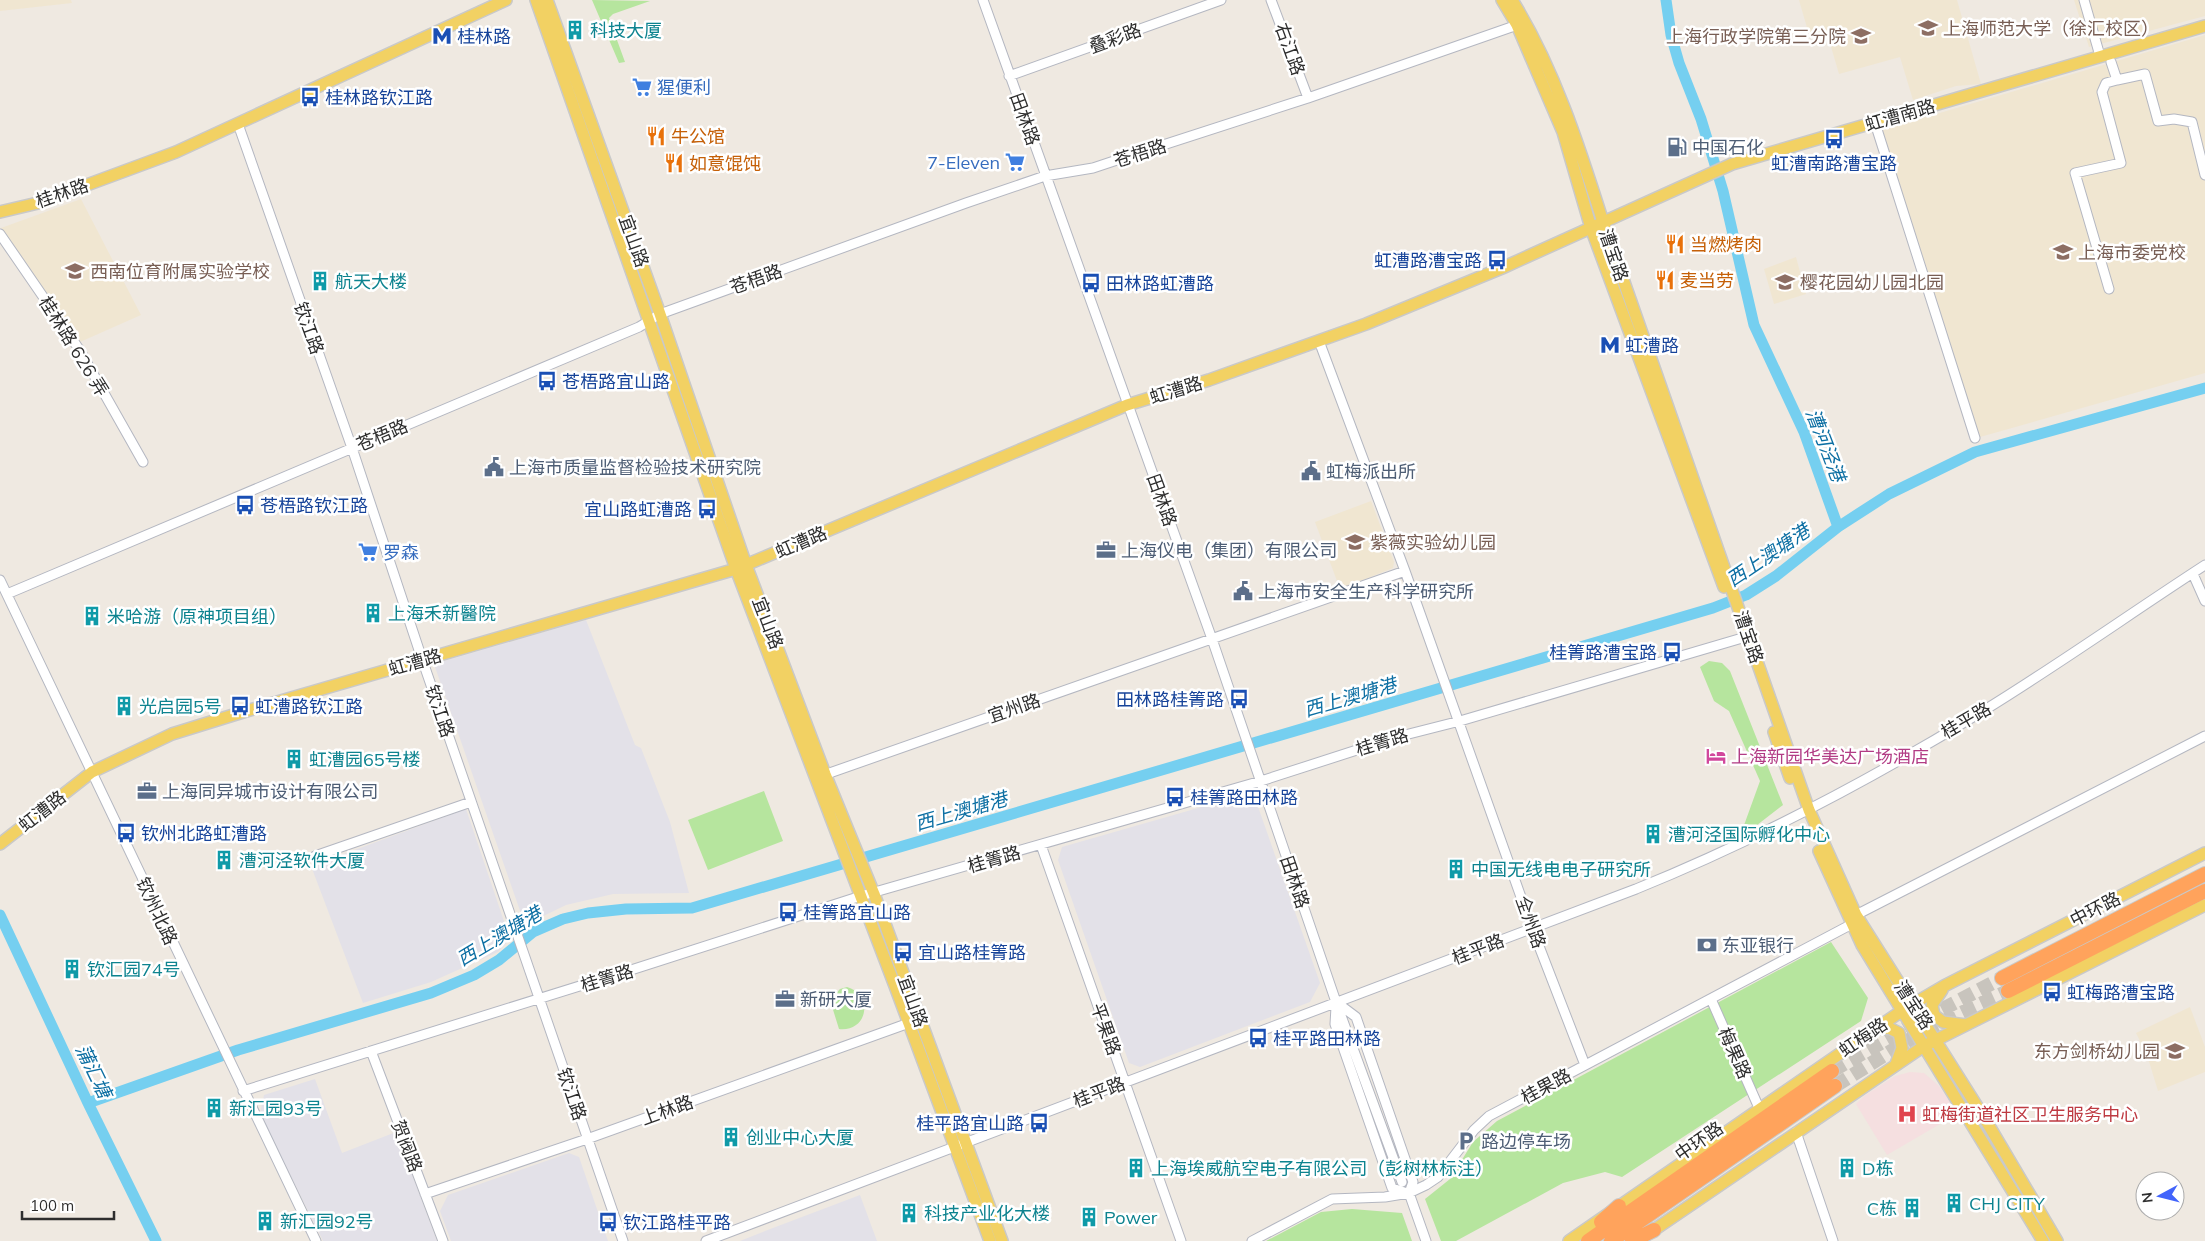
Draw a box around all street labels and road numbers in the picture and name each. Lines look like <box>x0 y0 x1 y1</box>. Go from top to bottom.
street label: 叠彩路 <box>1086 18 1144 58</box>
street label: 右江路 <box>1270 20 1310 78</box>
street label: 田林路 <box>1005 90 1045 148</box>
street label: 虹漕南路 <box>1862 94 1938 136</box>
street label: 苍梧路 <box>1111 134 1169 172</box>
street label: 桂林路 <box>33 173 91 213</box>
street label: 宜山路 <box>614 212 654 270</box>
street label: 漕宝路 <box>1594 226 1634 284</box>
street label: 苍梧路 <box>727 259 785 299</box>
street label: 桂林路 626 弄 <box>34 292 114 400</box>
street label: 钦江路 <box>289 299 329 357</box>
street label: 虹漕路 <box>1147 371 1205 409</box>
street label: 苍梧路 <box>353 414 411 456</box>
street label: 田林路 <box>1142 471 1182 529</box>
street label: 虹漕路 <box>772 521 830 563</box>
street label: 宜山路 <box>748 594 788 652</box>
street label: 漕宝路 <box>1729 608 1769 666</box>
street label: 虹漕路 <box>386 644 444 680</box>
street label: 钦江路 <box>420 682 460 740</box>
street label: 宜州路 <box>985 688 1043 728</box>
street label: 桂平路 <box>1937 697 1995 743</box>
street label: 桂箐路 <box>1353 723 1411 761</box>
street label: 虹漕路 <box>14 785 70 837</box>
street label: 桂箐路 <box>965 841 1023 877</box>
street label: 田林路 <box>1275 853 1315 911</box>
street label: 钦州北路 <box>131 874 183 948</box>
street label: 中环路 <box>2066 886 2124 932</box>
street label: 全州路 <box>1511 893 1551 951</box>
street label: 桂平路 <box>1449 929 1507 969</box>
street label: 桂箐路 <box>578 959 636 997</box>
street label: 宜山路 <box>893 972 933 1030</box>
street label: 漕宝路 <box>1890 976 1938 1034</box>
street label: 平果路 <box>1086 1000 1126 1058</box>
street label: 虹梅路 <box>1834 1012 1892 1062</box>
street label: 梅果路 <box>1714 1024 1756 1082</box>
street label: 桂果路 <box>1517 1063 1575 1109</box>
street label: 钦江路 <box>552 1065 592 1123</box>
street label: 桂平路 <box>1070 1072 1128 1112</box>
street label: 上林路 <box>638 1090 696 1130</box>
street label: 中环路 <box>1670 1116 1728 1166</box>
street label: 贺阀路 <box>387 1117 427 1175</box>

